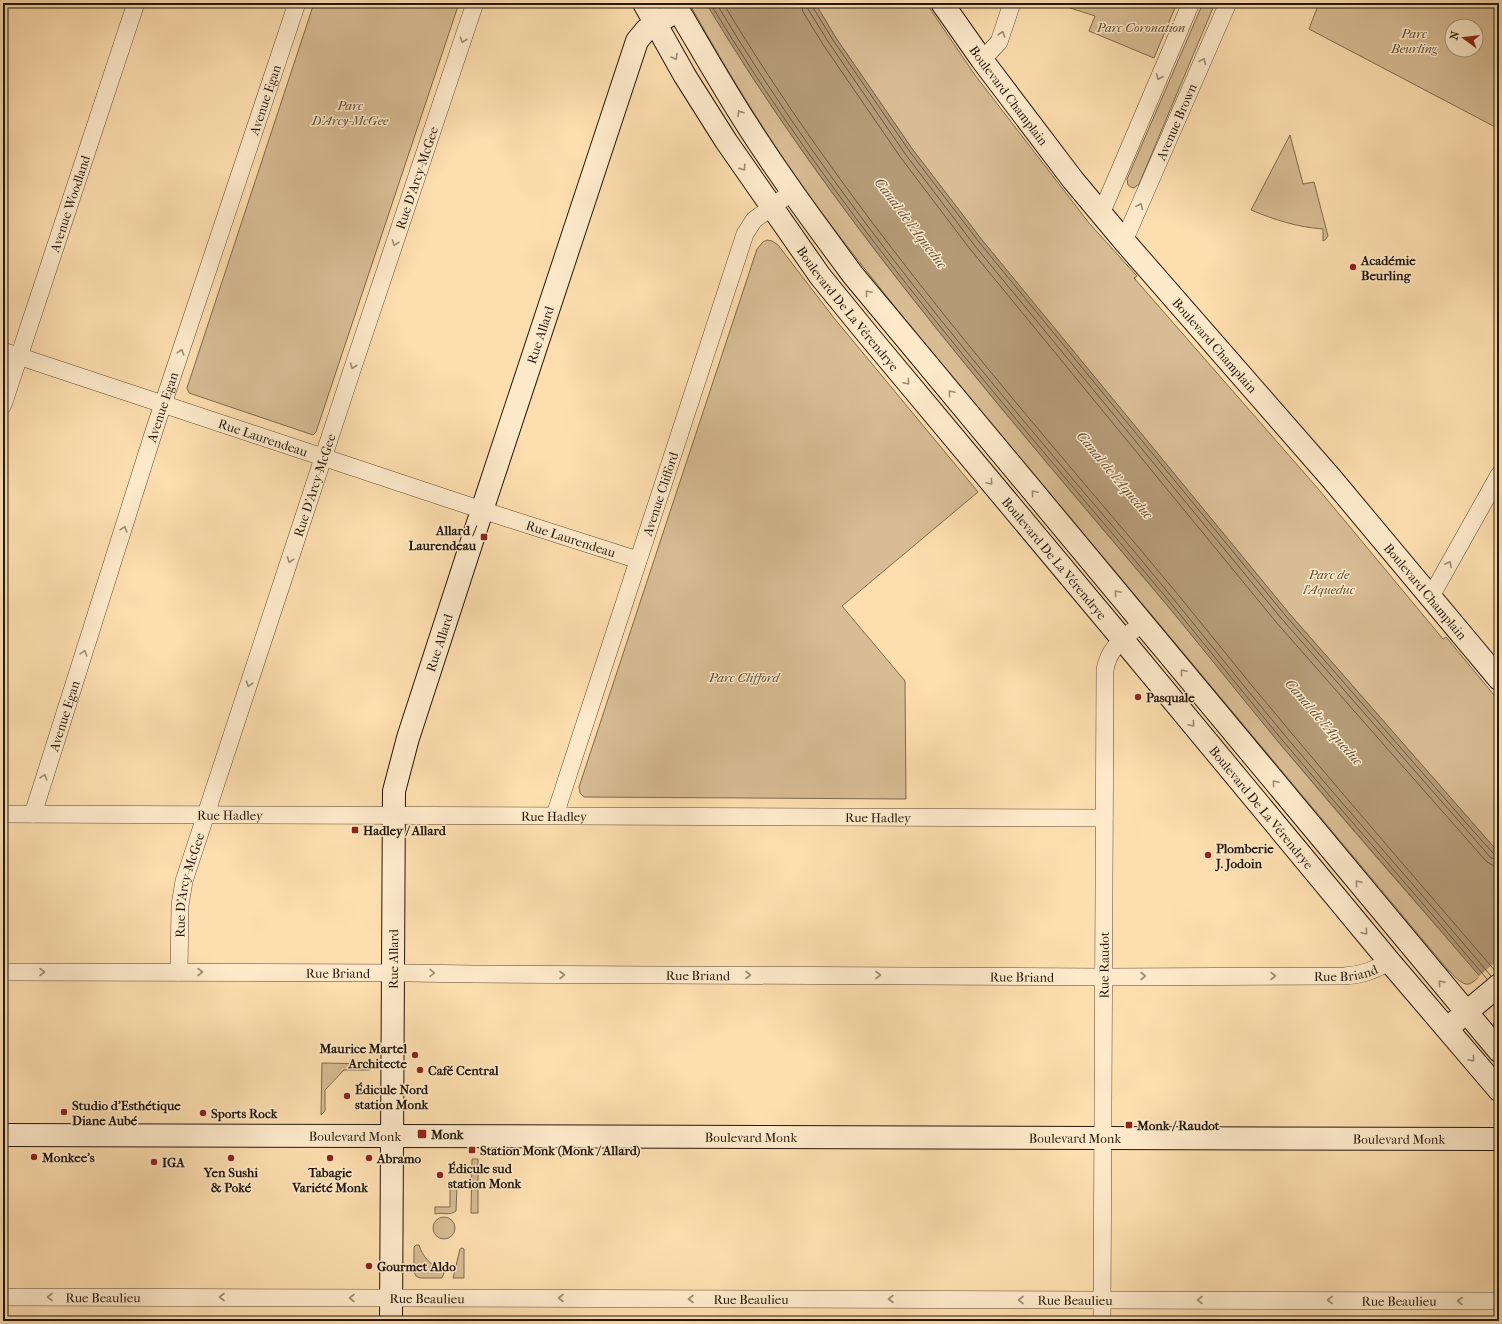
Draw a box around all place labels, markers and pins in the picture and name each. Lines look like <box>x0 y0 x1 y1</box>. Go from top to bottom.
place label: Académie Beurling <box>1360 253 1416 284</box>
marker: Académie Beurling <box>1348 262 1358 272</box>
place label: Allard / Laurendeau <box>409 523 478 553</box>
marker: Allard / Laurendeau <box>479 532 489 542</box>
place label: Pasquale <box>1146 690 1195 706</box>
marker: Pasquale <box>1133 692 1143 702</box>
place label: Hadley / Allard <box>363 823 447 839</box>
marker: Hadley / Allard <box>350 825 360 835</box>
place label: Plomberie J. Jodoin <box>1214 841 1274 872</box>
marker: Plomberie J. Jodoin <box>1203 850 1213 860</box>
place label: Maurice Martel Architecte <box>318 1041 408 1071</box>
marker: Maurice Martel Architecte <box>410 1050 420 1060</box>
place label: Café Central <box>428 1063 499 1078</box>
marker: Café Central <box>415 1065 425 1075</box>
place label: Édicule Nord station Monk <box>355 1082 429 1112</box>
marker: Édicule Nord station Monk <box>342 1091 352 1101</box>
place label: Studio d'Esthétique Diane Aubé <box>72 1098 181 1128</box>
place label: Sports Rock <box>211 1106 279 1122</box>
marker: Studio d'Esthétique Diane Aubé <box>59 1107 69 1117</box>
marker: Sports Rock <box>198 1108 208 1118</box>
place label: Monk / Raudot <box>1136 1118 1220 1133</box>
marker: Monk / Raudot <box>1124 1120 1134 1130</box>
place label: Monk <box>430 1127 465 1142</box>
marker: Monk <box>416 1128 428 1140</box>
place label: Station Monk (Monk / Allard) <box>480 1143 641 1158</box>
marker: Station Monk (Monk / Allard) <box>467 1145 477 1155</box>
place label: Monkee's <box>41 1150 95 1165</box>
place label: Abramo <box>376 1151 421 1166</box>
marker: Monkee's <box>29 1152 39 1162</box>
marker: Yen Sushi & Poké <box>226 1153 236 1163</box>
marker: Tabagie Variété Monk <box>325 1153 335 1163</box>
marker: Abramo <box>364 1153 374 1163</box>
place label: IGA <box>162 1155 185 1170</box>
marker: IGA <box>149 1157 159 1167</box>
place label: Édicule sud station Monk <box>448 1161 522 1191</box>
place label: Yen Sushi & Poké <box>203 1165 258 1195</box>
place label: Tabagie Variété Monk <box>291 1165 369 1195</box>
marker: Édicule sud station Monk <box>435 1170 445 1180</box>
place label: Gourmet Aldo <box>377 1259 456 1274</box>
marker: Gourmet Aldo <box>364 1261 374 1271</box>

